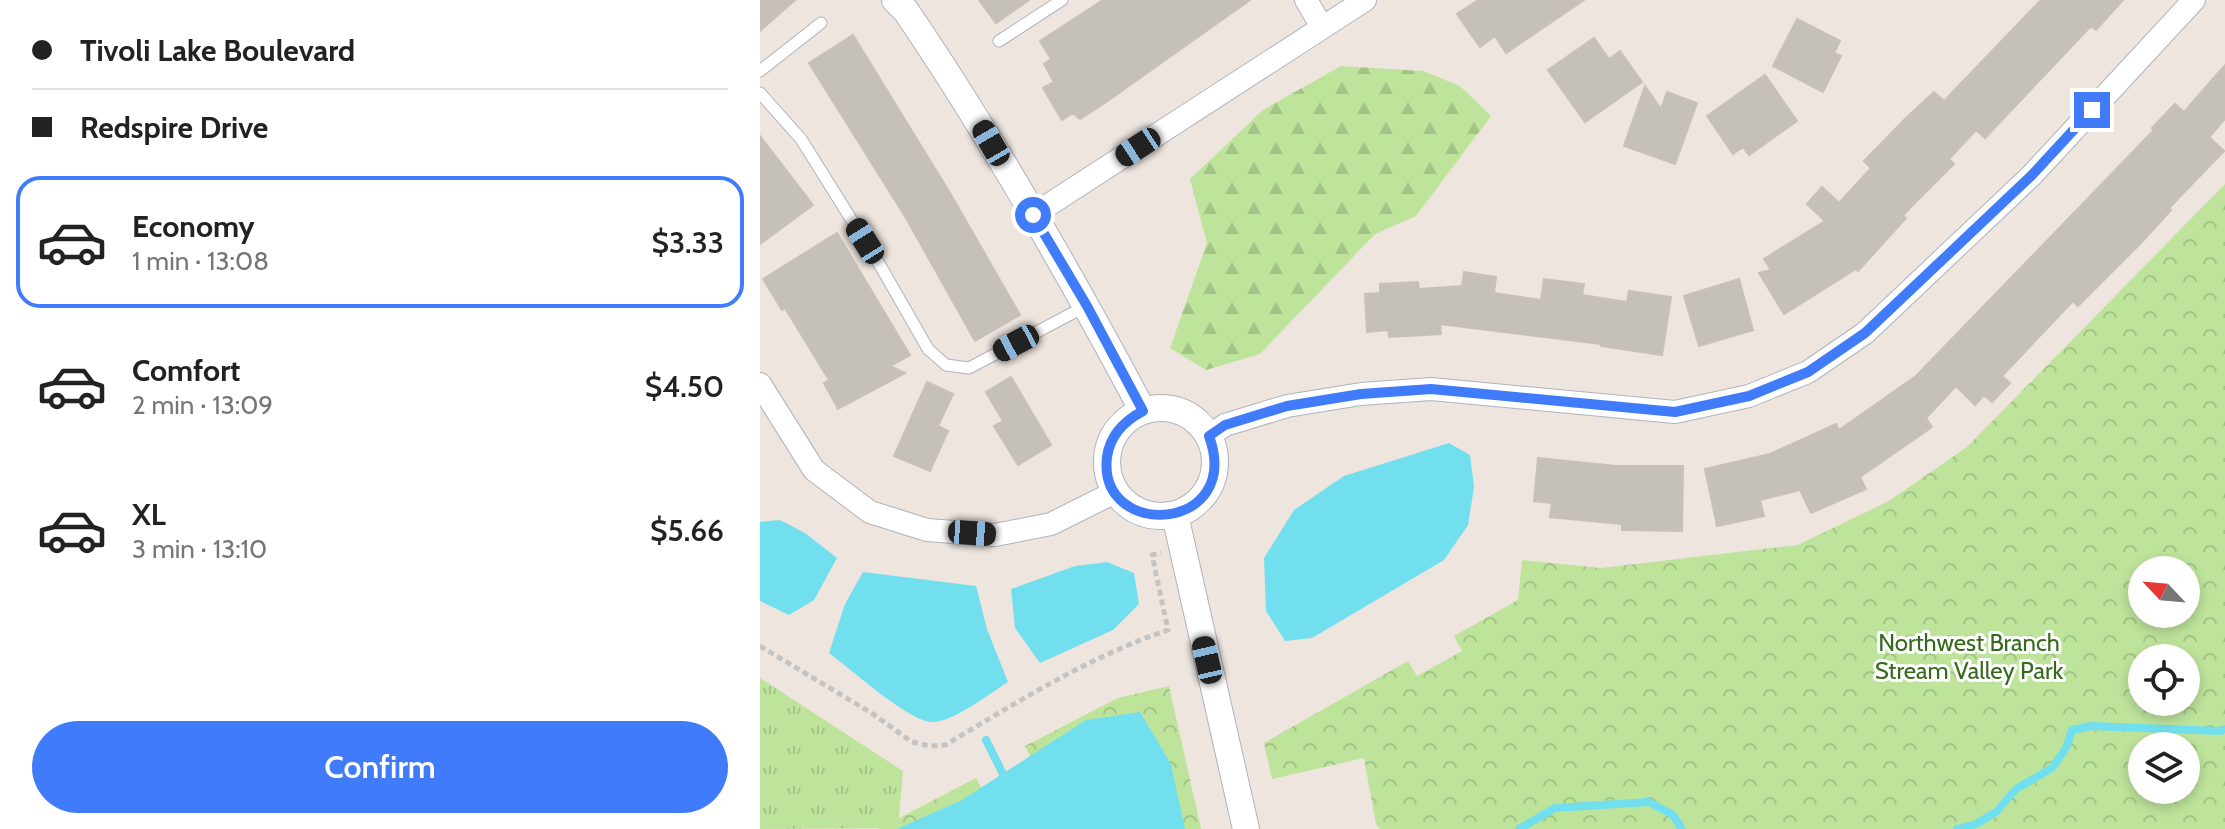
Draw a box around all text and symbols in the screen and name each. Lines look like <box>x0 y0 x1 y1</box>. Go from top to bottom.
text: Tivoli Lake Boulevard <box>80 32 355 69</box>
route end <box>2074 92 2110 128</box>
text: Redspire Drive <box>80 109 268 146</box>
car <box>969 116 1013 170</box>
car <box>1111 124 1165 170</box>
route start <box>1015 197 1051 233</box>
icon: car <box>36 206 108 278</box>
text: Economy <box>132 208 255 245</box>
car <box>842 214 888 268</box>
text: $3.33 <box>651 224 724 261</box>
text: 1 min · 13:08 <box>132 245 269 277</box>
car <box>989 321 1043 365</box>
icon: car <box>36 350 108 422</box>
text: Comfort <box>132 352 240 389</box>
text: $4.50 <box>645 368 724 405</box>
text: 2 min · 13:09 <box>132 389 273 421</box>
icon: car <box>36 494 108 566</box>
text: XL <box>132 496 166 533</box>
text: $5.66 <box>650 512 724 549</box>
car <box>947 519 997 547</box>
text: 3 min · 13:10 <box>132 533 267 565</box>
north arrow <box>2128 556 2200 628</box>
map controls <box>2128 556 2200 804</box>
park label: Northwest Branch Stream Valley Park <box>1875 628 2064 685</box>
car <box>1190 634 1224 686</box>
button: locate <box>2128 644 2200 716</box>
button: Confirm <box>32 721 728 813</box>
button: layers <box>2128 732 2200 804</box>

